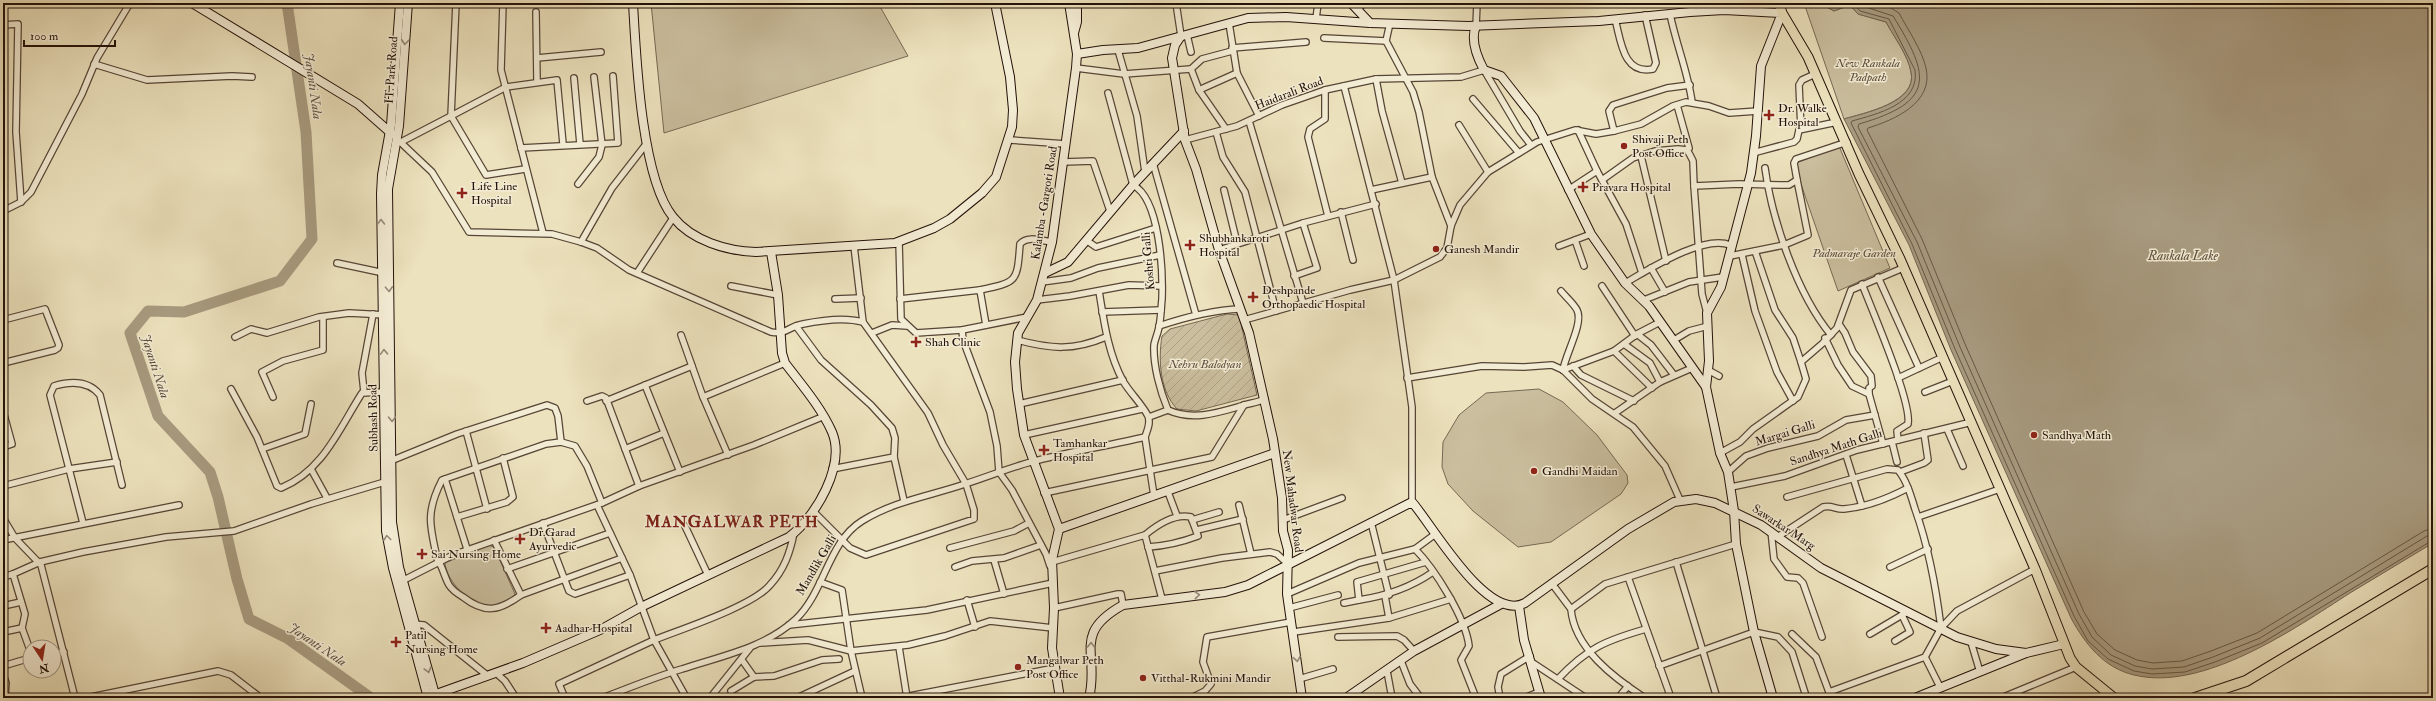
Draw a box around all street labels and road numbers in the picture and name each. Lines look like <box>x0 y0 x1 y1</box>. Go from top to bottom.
street label: IT. Park Road <box>382 36 401 104</box>
street label: Haidarali Road <box>1253 74 1326 113</box>
street label: Kalamba -Gargoti Road <box>1028 145 1061 261</box>
street label: Koshti Galli <box>1138 231 1159 291</box>
street label: Subhash Road <box>365 384 382 452</box>
street label: Margai Galli <box>1753 417 1817 450</box>
street label: Sandhya Math Galli <box>1788 426 1884 469</box>
street label: New Mahadwar Road <box>1279 449 1306 553</box>
street label: Sawarkar Marg <box>1749 501 1819 554</box>
street label: Mandlik Galli <box>793 532 840 598</box>

